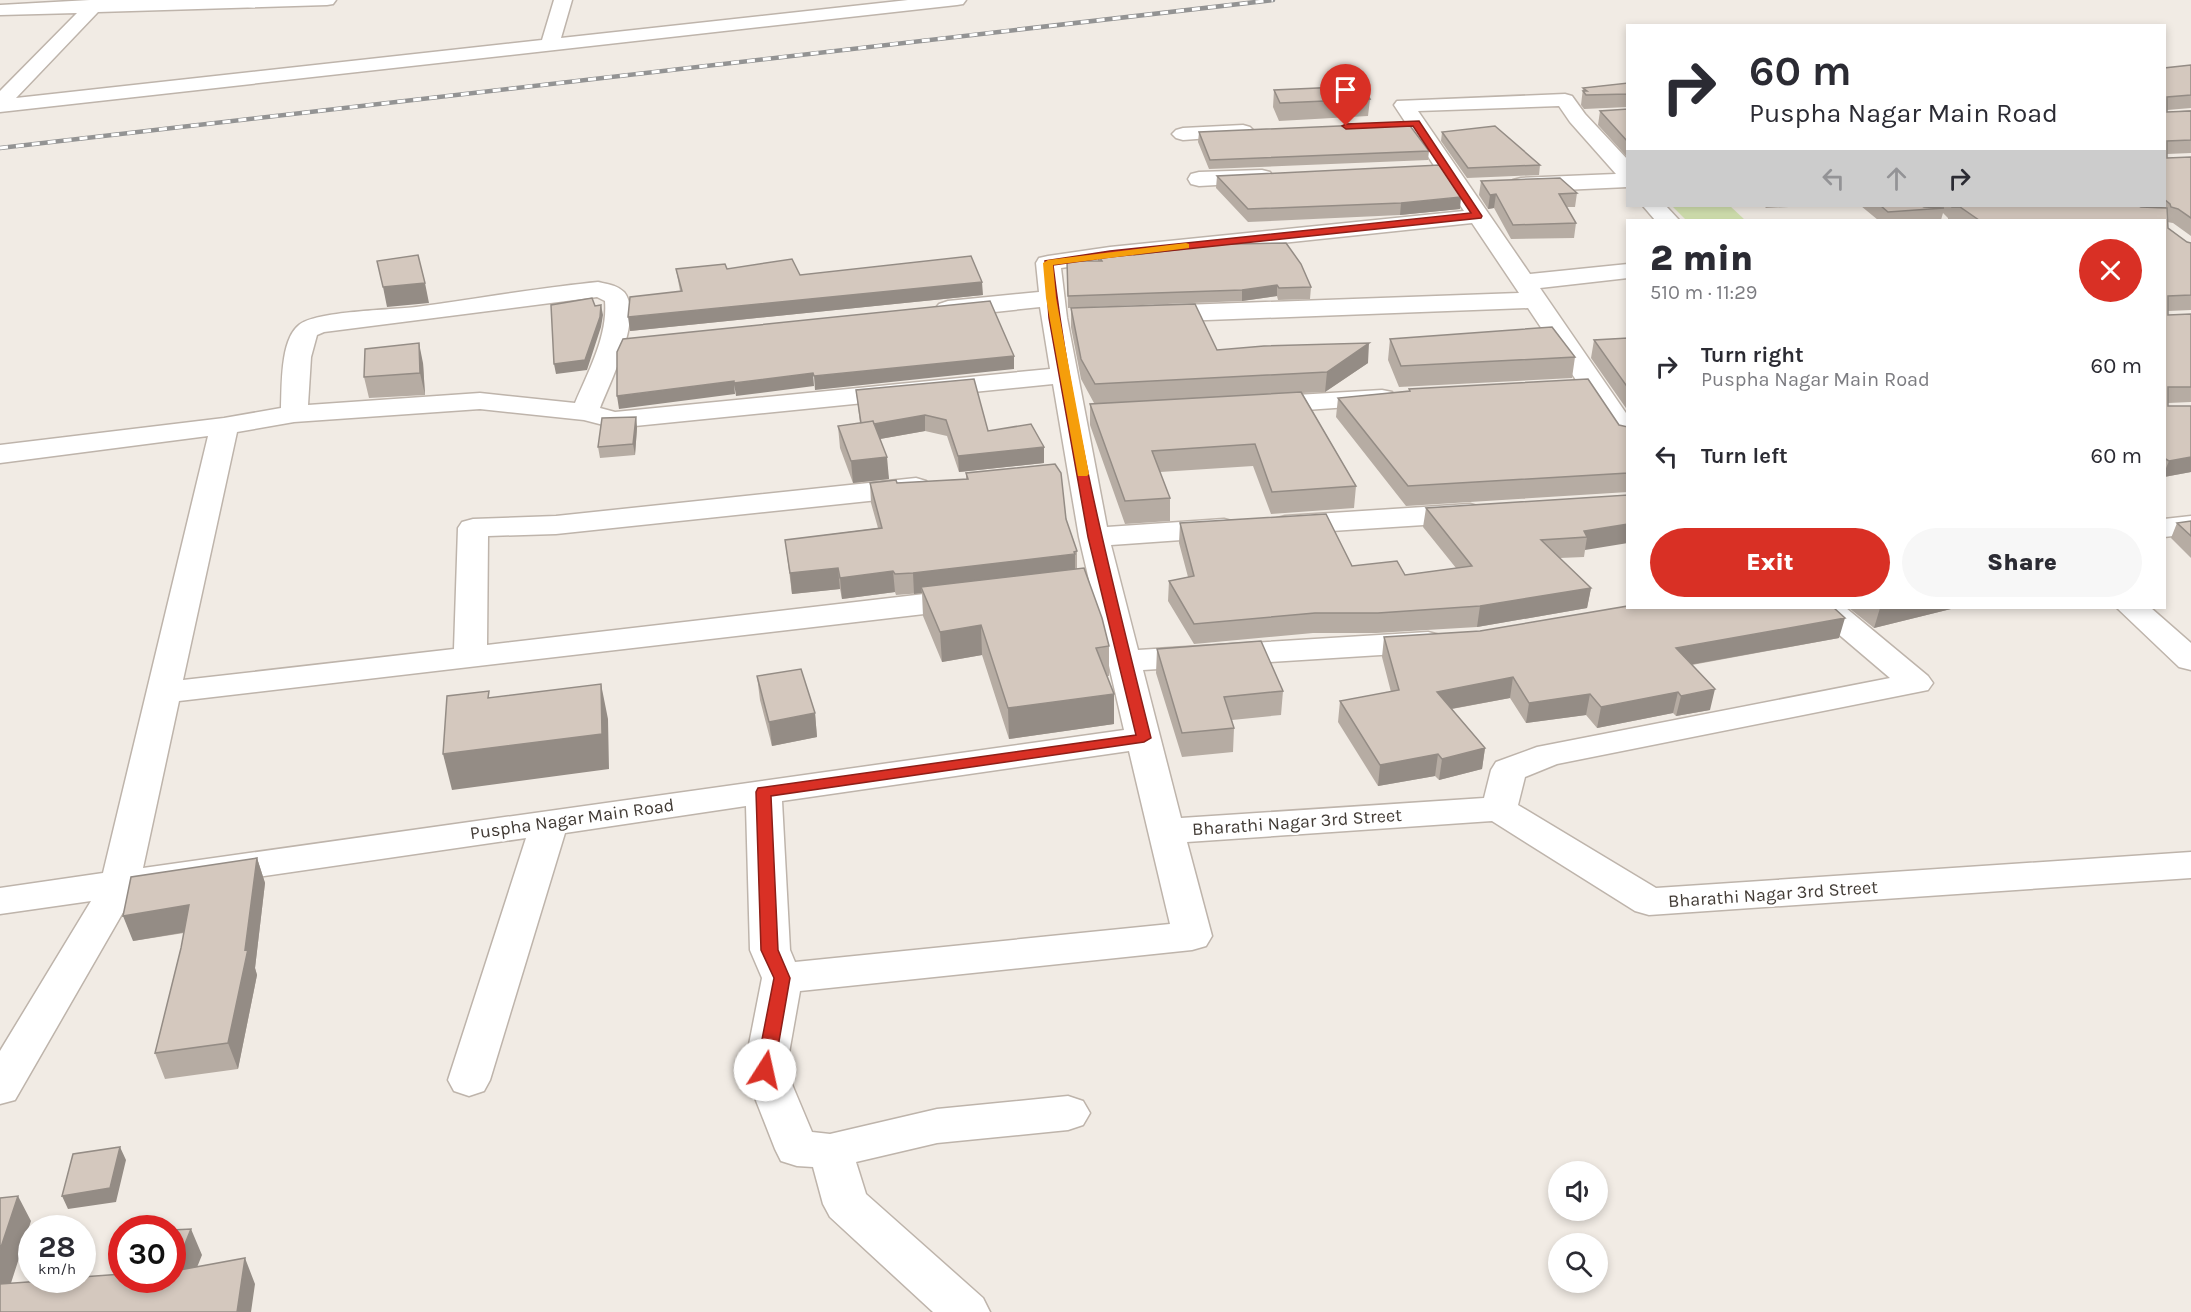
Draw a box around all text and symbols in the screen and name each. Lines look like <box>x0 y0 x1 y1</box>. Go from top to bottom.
text: 60 m <box>1749 46 1852 96</box>
icon: right <box>1650 48 1728 126</box>
pin <box>1320 64 1371 126</box>
icon: arrive <box>1329 73 1362 106</box>
text: Puspha Nagar Main Road <box>1749 97 2058 129</box>
icon: left <box>1817 162 1850 195</box>
icon: ahead <box>1880 162 1913 195</box>
icon: right <box>1943 162 1976 195</box>
text: 2 min <box>1650 237 1753 279</box>
button: close <box>2079 239 2142 302</box>
text: 510 m · 11:29 <box>1650 281 1757 304</box>
text: Turn right <box>1701 342 1804 368</box>
icon: right <box>1650 350 1683 383</box>
text: 60 m <box>2091 353 2142 379</box>
text: Puspha Nagar Main Road <box>1701 368 1930 391</box>
icon: left <box>1650 440 1683 473</box>
text: Turn left <box>1701 443 1788 469</box>
text: 60 m <box>2091 443 2142 469</box>
button: Exit <box>1650 528 1890 597</box>
button: Share <box>1902 528 2142 597</box>
street label: Puspha Nagar Main Road <box>468 794 676 844</box>
street label: Bharathi Nagar 3rd Street <box>1191 804 1403 840</box>
street label: Bharathi Nagar 3rd Street <box>1667 876 1879 912</box>
position arrow <box>733 1038 797 1102</box>
map controls <box>1548 1161 1608 1293</box>
button: sound <box>1548 1161 1608 1221</box>
speed limit sign: 30 <box>108 1215 186 1293</box>
text: 28 <box>38 1229 76 1265</box>
button: search <box>1548 1233 1608 1293</box>
text: km/h <box>38 1260 76 1278</box>

